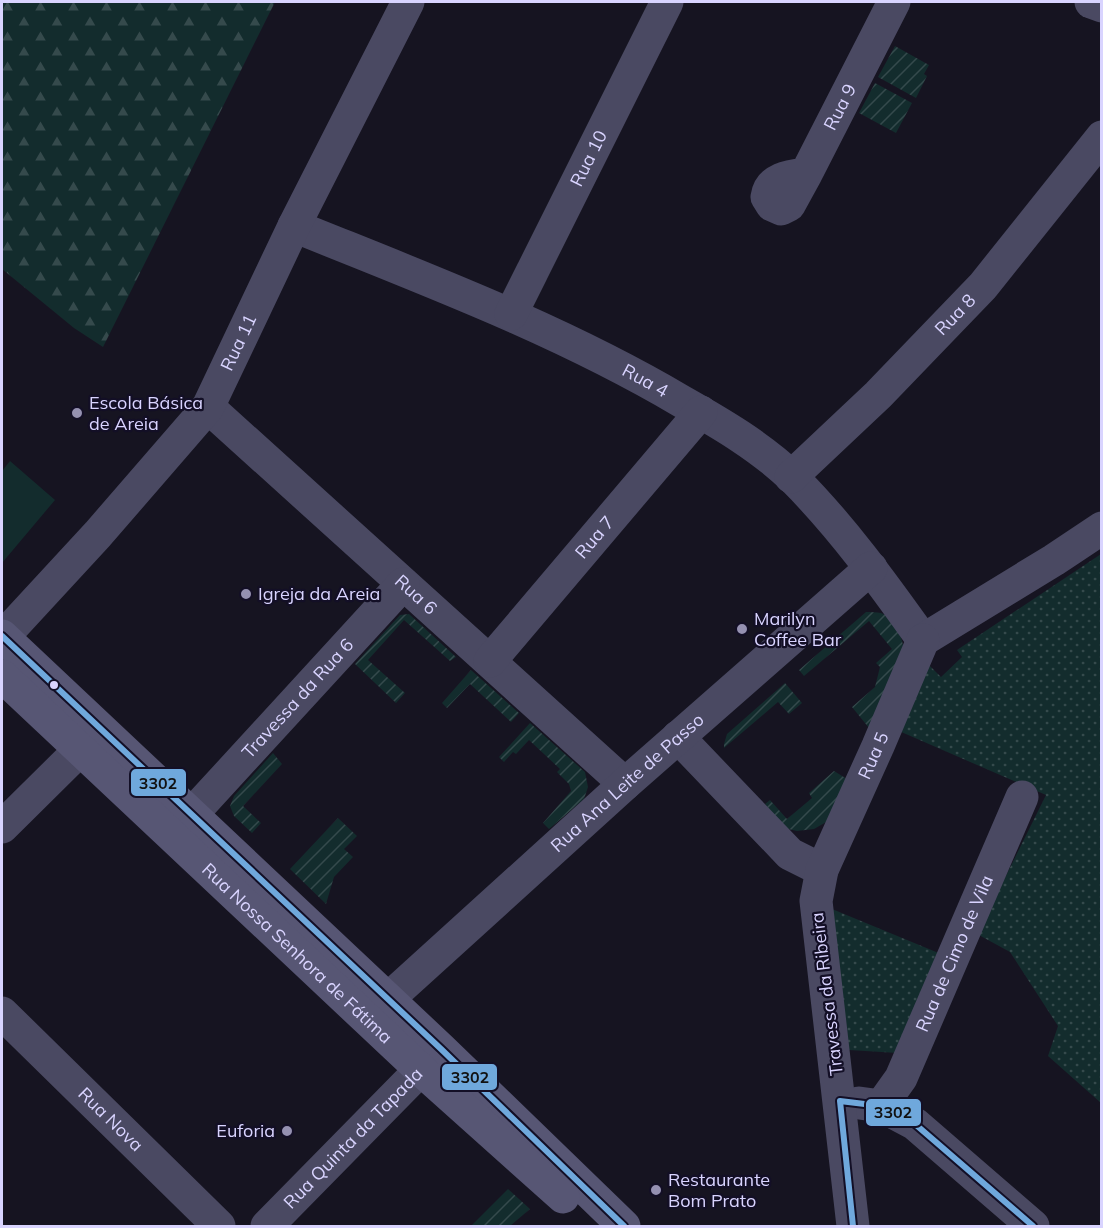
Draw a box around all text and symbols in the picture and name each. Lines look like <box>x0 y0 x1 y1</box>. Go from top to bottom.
street label: Rua 9 <box>818 80 861 134</box>
street label: Rua 10 <box>565 126 612 190</box>
street label: Rua 8 <box>930 289 980 340</box>
street label: Rua 11 <box>215 310 261 374</box>
street label: Rua 4 <box>618 358 673 402</box>
place label: Escola Básica de Areia <box>89 391 203 435</box>
marker: Escola Básica de Areia <box>70 406 84 420</box>
street label: Rua 7 <box>570 511 619 563</box>
street label: Rua 6 <box>390 569 442 619</box>
place label: Igreja da Areia <box>258 582 380 605</box>
marker: Igreja da Areia <box>239 587 253 601</box>
place label: Marilyn Coffee Bar <box>754 607 842 651</box>
marker: Marilyn Coffee Bar <box>735 622 749 636</box>
street label: Travessa da Rua 6 <box>237 633 358 763</box>
unlabelled marker <box>48 679 60 691</box>
street label: Rua Ana Leite de Passo <box>546 708 709 857</box>
street label: Rua 5 <box>853 728 894 783</box>
line badge: 3302 <box>130 768 187 797</box>
text: 3302 <box>139 773 177 793</box>
street label: Rua Nossa Senhora de Fátima <box>197 858 398 1048</box>
street label: Rua de Cimo de Vila <box>910 871 998 1035</box>
street label: Travessa da Ribeira <box>805 911 848 1077</box>
street label: Rua Quinta da Tapada <box>278 1062 427 1213</box>
line badge: 3302 <box>441 1063 498 1091</box>
text: 3302 <box>451 1067 489 1087</box>
street label: Rua Nova <box>73 1082 148 1156</box>
line badge: 3302 <box>865 1098 922 1127</box>
text: 3302 <box>874 1102 912 1122</box>
place label: Euforia <box>216 1119 275 1142</box>
marker: Euforia <box>280 1124 294 1138</box>
place label: Restaurante Bom Prato <box>668 1168 770 1212</box>
marker: Restaurante Bom Prato <box>649 1183 663 1197</box>

